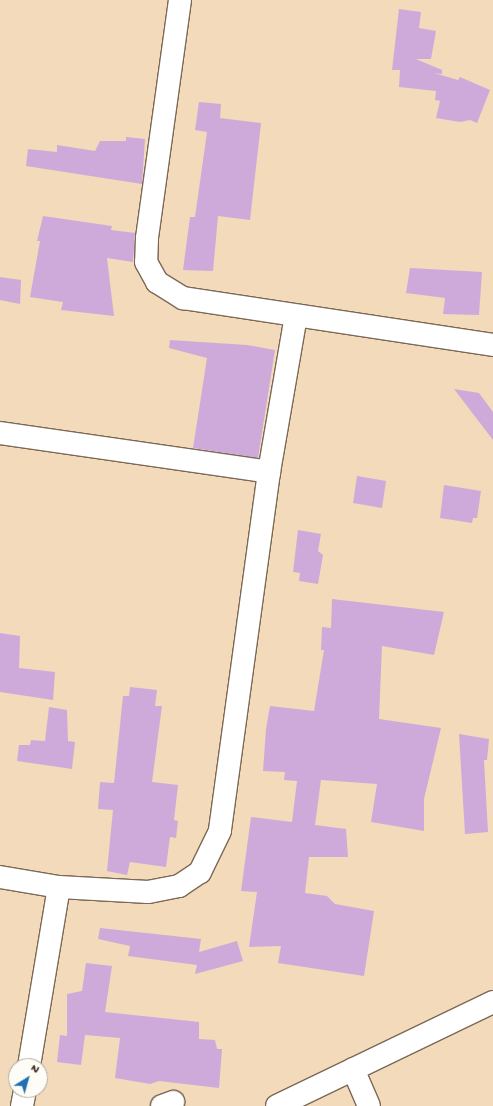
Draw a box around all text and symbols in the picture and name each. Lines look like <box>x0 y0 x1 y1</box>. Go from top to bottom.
north arrow <box>8 1058 48 1098</box>
text: N <box>28 1062 41 1076</box>

